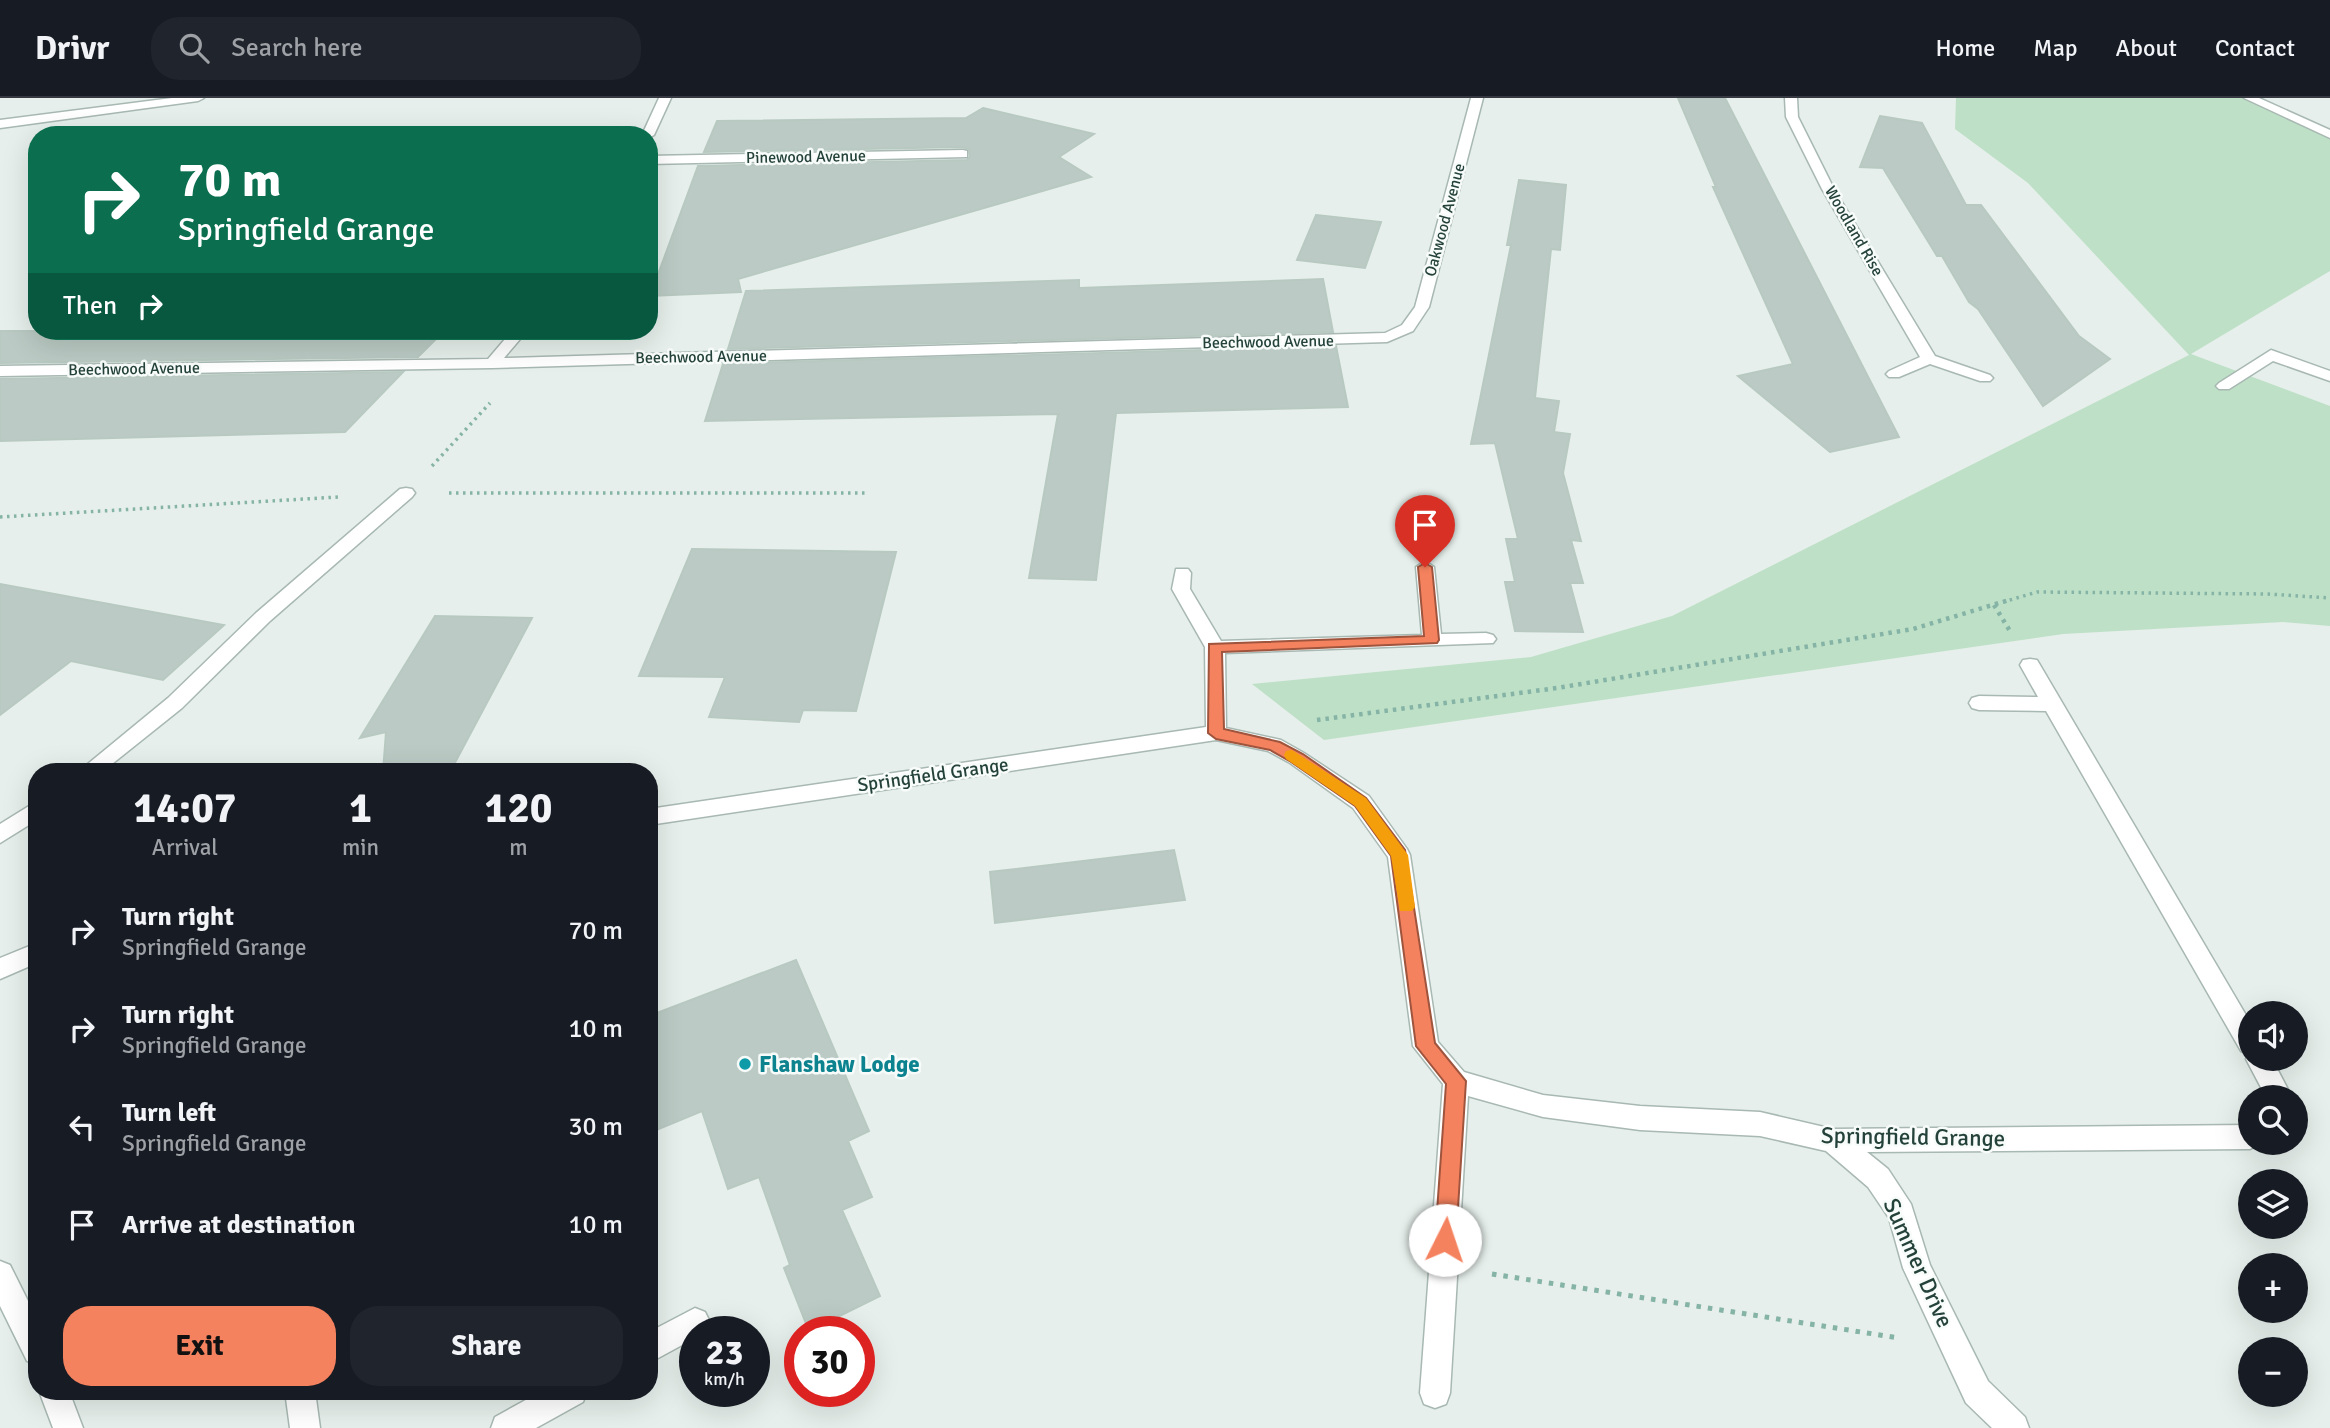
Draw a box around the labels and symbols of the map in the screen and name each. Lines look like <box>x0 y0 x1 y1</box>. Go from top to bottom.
street label: Pinewood Avenue <box>746 146 866 168</box>
street label: Oakwood Avenue <box>1420 161 1470 279</box>
street label: Woodland Rise <box>1820 182 1888 280</box>
street label: Beechwood Avenue <box>1202 331 1334 353</box>
street label: Beechwood Avenue <box>635 346 767 368</box>
street label: Beechwood Avenue <box>68 358 200 380</box>
pin <box>1395 495 1455 567</box>
street label: Springfield Grange <box>856 753 1010 797</box>
place label: Flanshaw Lodge <box>759 1050 920 1079</box>
marker: Flanshaw Lodge <box>737 1056 753 1072</box>
street label: Springfield Grange <box>1821 1121 2005 1153</box>
street label: Summer Drive <box>1877 1194 1959 1332</box>
position arrow <box>1408 1203 1482 1277</box>
speed limit sign: 30 <box>784 1316 875 1407</box>

